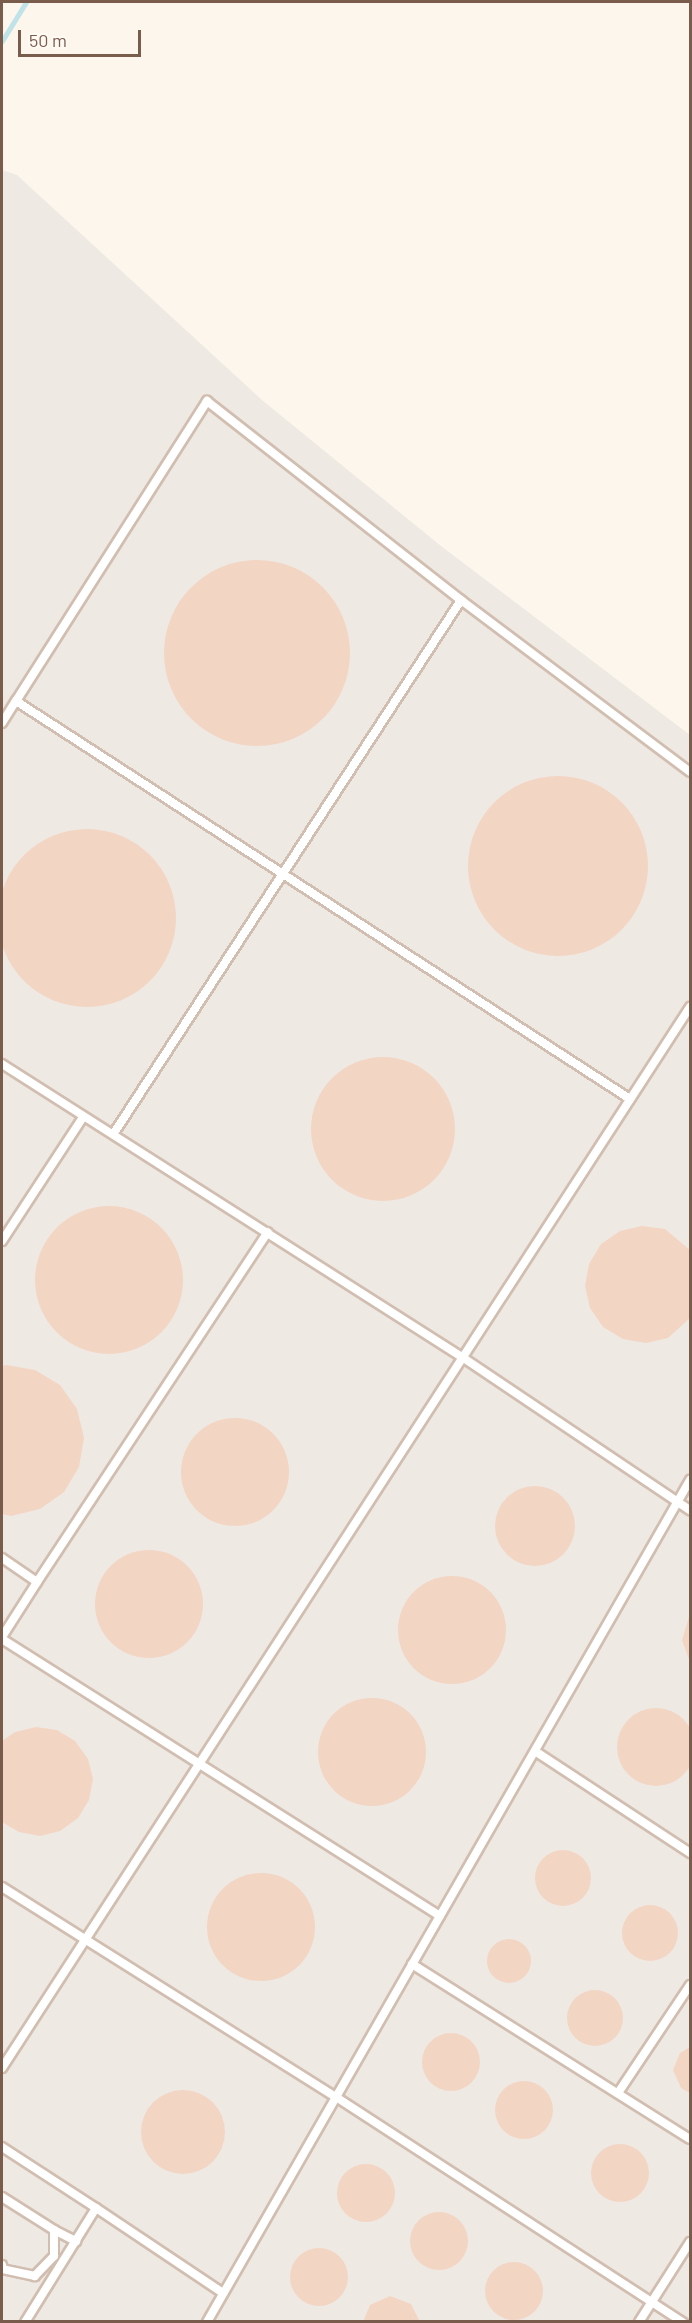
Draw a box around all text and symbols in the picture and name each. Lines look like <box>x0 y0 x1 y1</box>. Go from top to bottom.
scale bar <box>21 18 144 56</box>
text: 50 m <box>29 29 67 51</box>

